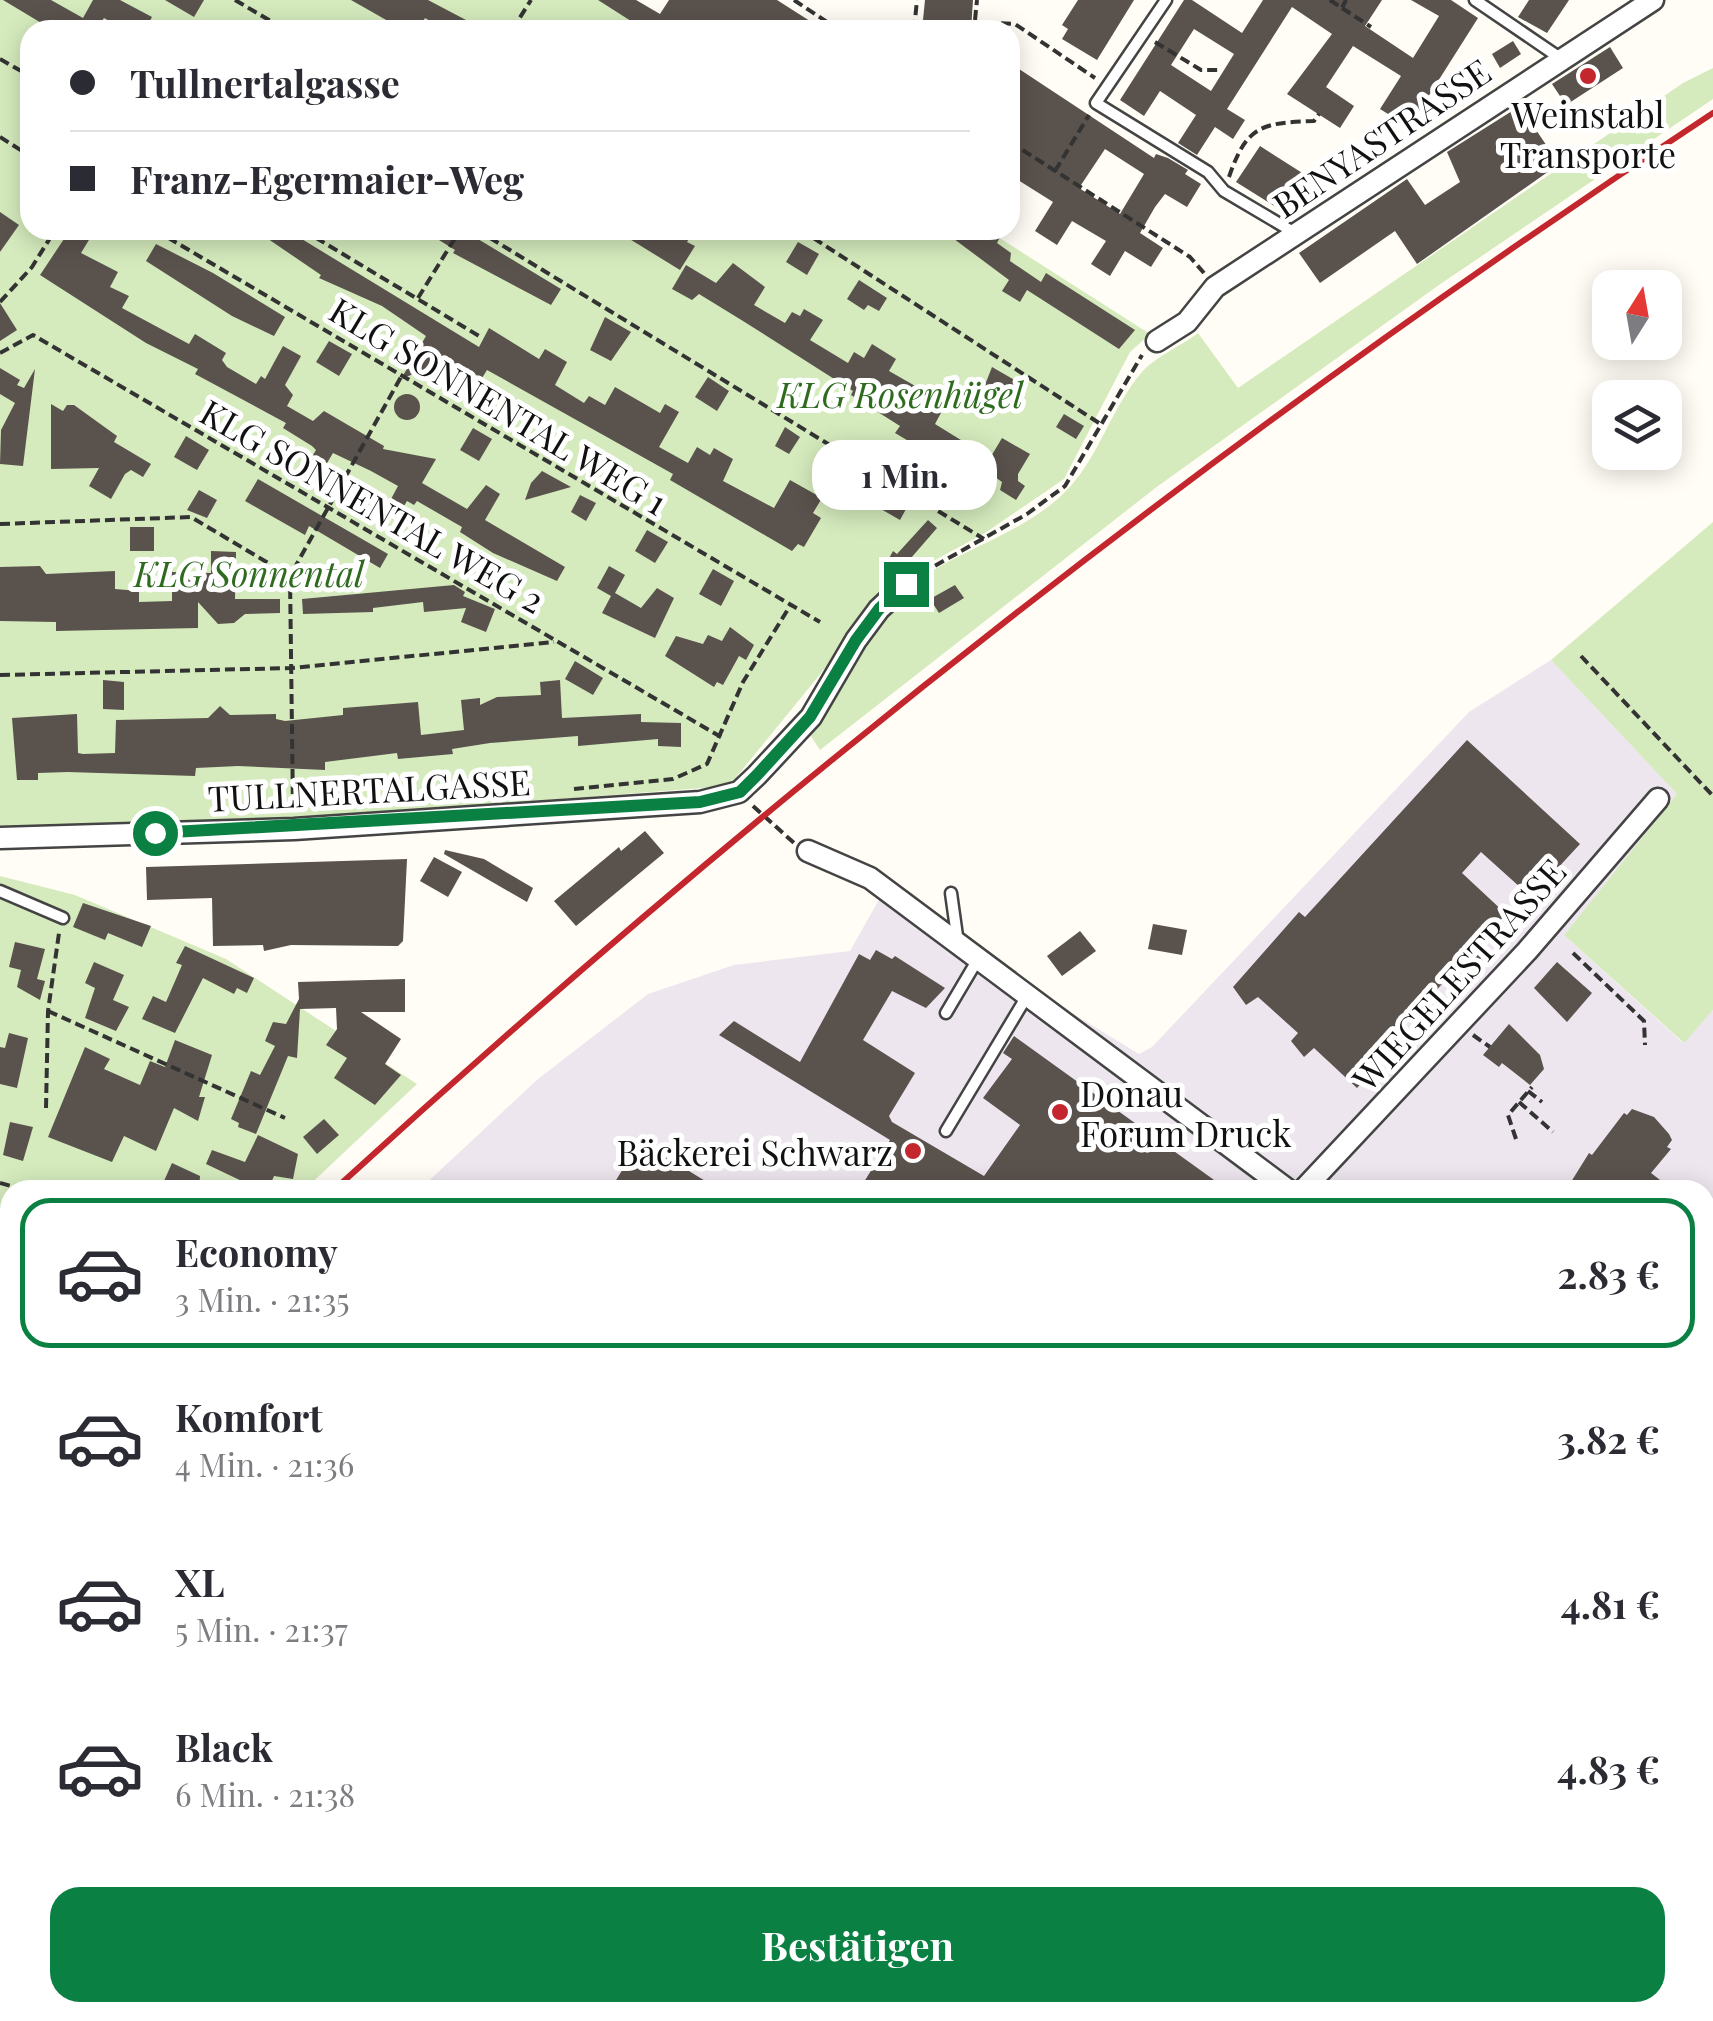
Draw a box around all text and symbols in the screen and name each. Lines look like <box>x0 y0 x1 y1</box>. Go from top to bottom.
street label: BENYASTRASSE <box>1263 47 1499 227</box>
text: Tullnertalgasse <box>130 57 400 108</box>
marker: Weinstabl Transporte <box>1577 65 1599 87</box>
place label: Weinstabl Transporte <box>1500 90 1676 177</box>
text: Franz-Egermaier-Weg <box>130 153 524 204</box>
north arrow <box>1592 270 1682 360</box>
map controls <box>1592 270 1682 470</box>
street label: KLG SONNENTAL WEG 1 <box>322 286 676 524</box>
park label: KLG Rosenhügel <box>775 370 1024 417</box>
button: layers <box>1592 380 1682 470</box>
street label: KLG SONNENTAL WEG 2 <box>193 387 553 623</box>
callout: 1 Min. <box>814 439 998 509</box>
text: 1 Min. <box>861 453 948 496</box>
park label: KLG Sonnental <box>132 549 365 596</box>
route end <box>884 562 929 607</box>
street label: TULLNERTALGASSE <box>206 757 532 821</box>
route start <box>133 811 178 856</box>
street label: WIEGELESTRASSE <box>1340 848 1575 1101</box>
place label: Donau Forum Druck <box>1080 1069 1291 1156</box>
marker: Donau Forum Druck <box>1049 1101 1071 1123</box>
place label: Bäckerei Schwarz <box>617 1128 893 1175</box>
marker: Bäckerei Schwarz <box>902 1140 924 1162</box>
text: Economy <box>175 1226 338 1277</box>
icon: car <box>55 1228 145 1318</box>
text: 2.83 € <box>1558 1248 1660 1299</box>
text: 3 Min. · 21:35 <box>175 1277 350 1320</box>
text: Komfort <box>175 1391 323 1442</box>
icon: car <box>55 1393 145 1483</box>
text: 3.82 € <box>1557 1413 1660 1464</box>
text: 4 Min. · 21:36 <box>175 1442 354 1485</box>
text: XL <box>175 1556 224 1607</box>
icon: car <box>55 1558 145 1648</box>
text: 4.81 € <box>1561 1578 1660 1629</box>
text: 5 Min. · 21:37 <box>175 1607 348 1650</box>
text: Black <box>175 1721 273 1772</box>
icon: car <box>55 1723 145 1813</box>
text: 4.83 € <box>1557 1743 1660 1794</box>
text: 6 Min. · 21:38 <box>175 1772 355 1815</box>
button: Bestätigen <box>50 1887 1665 2002</box>

